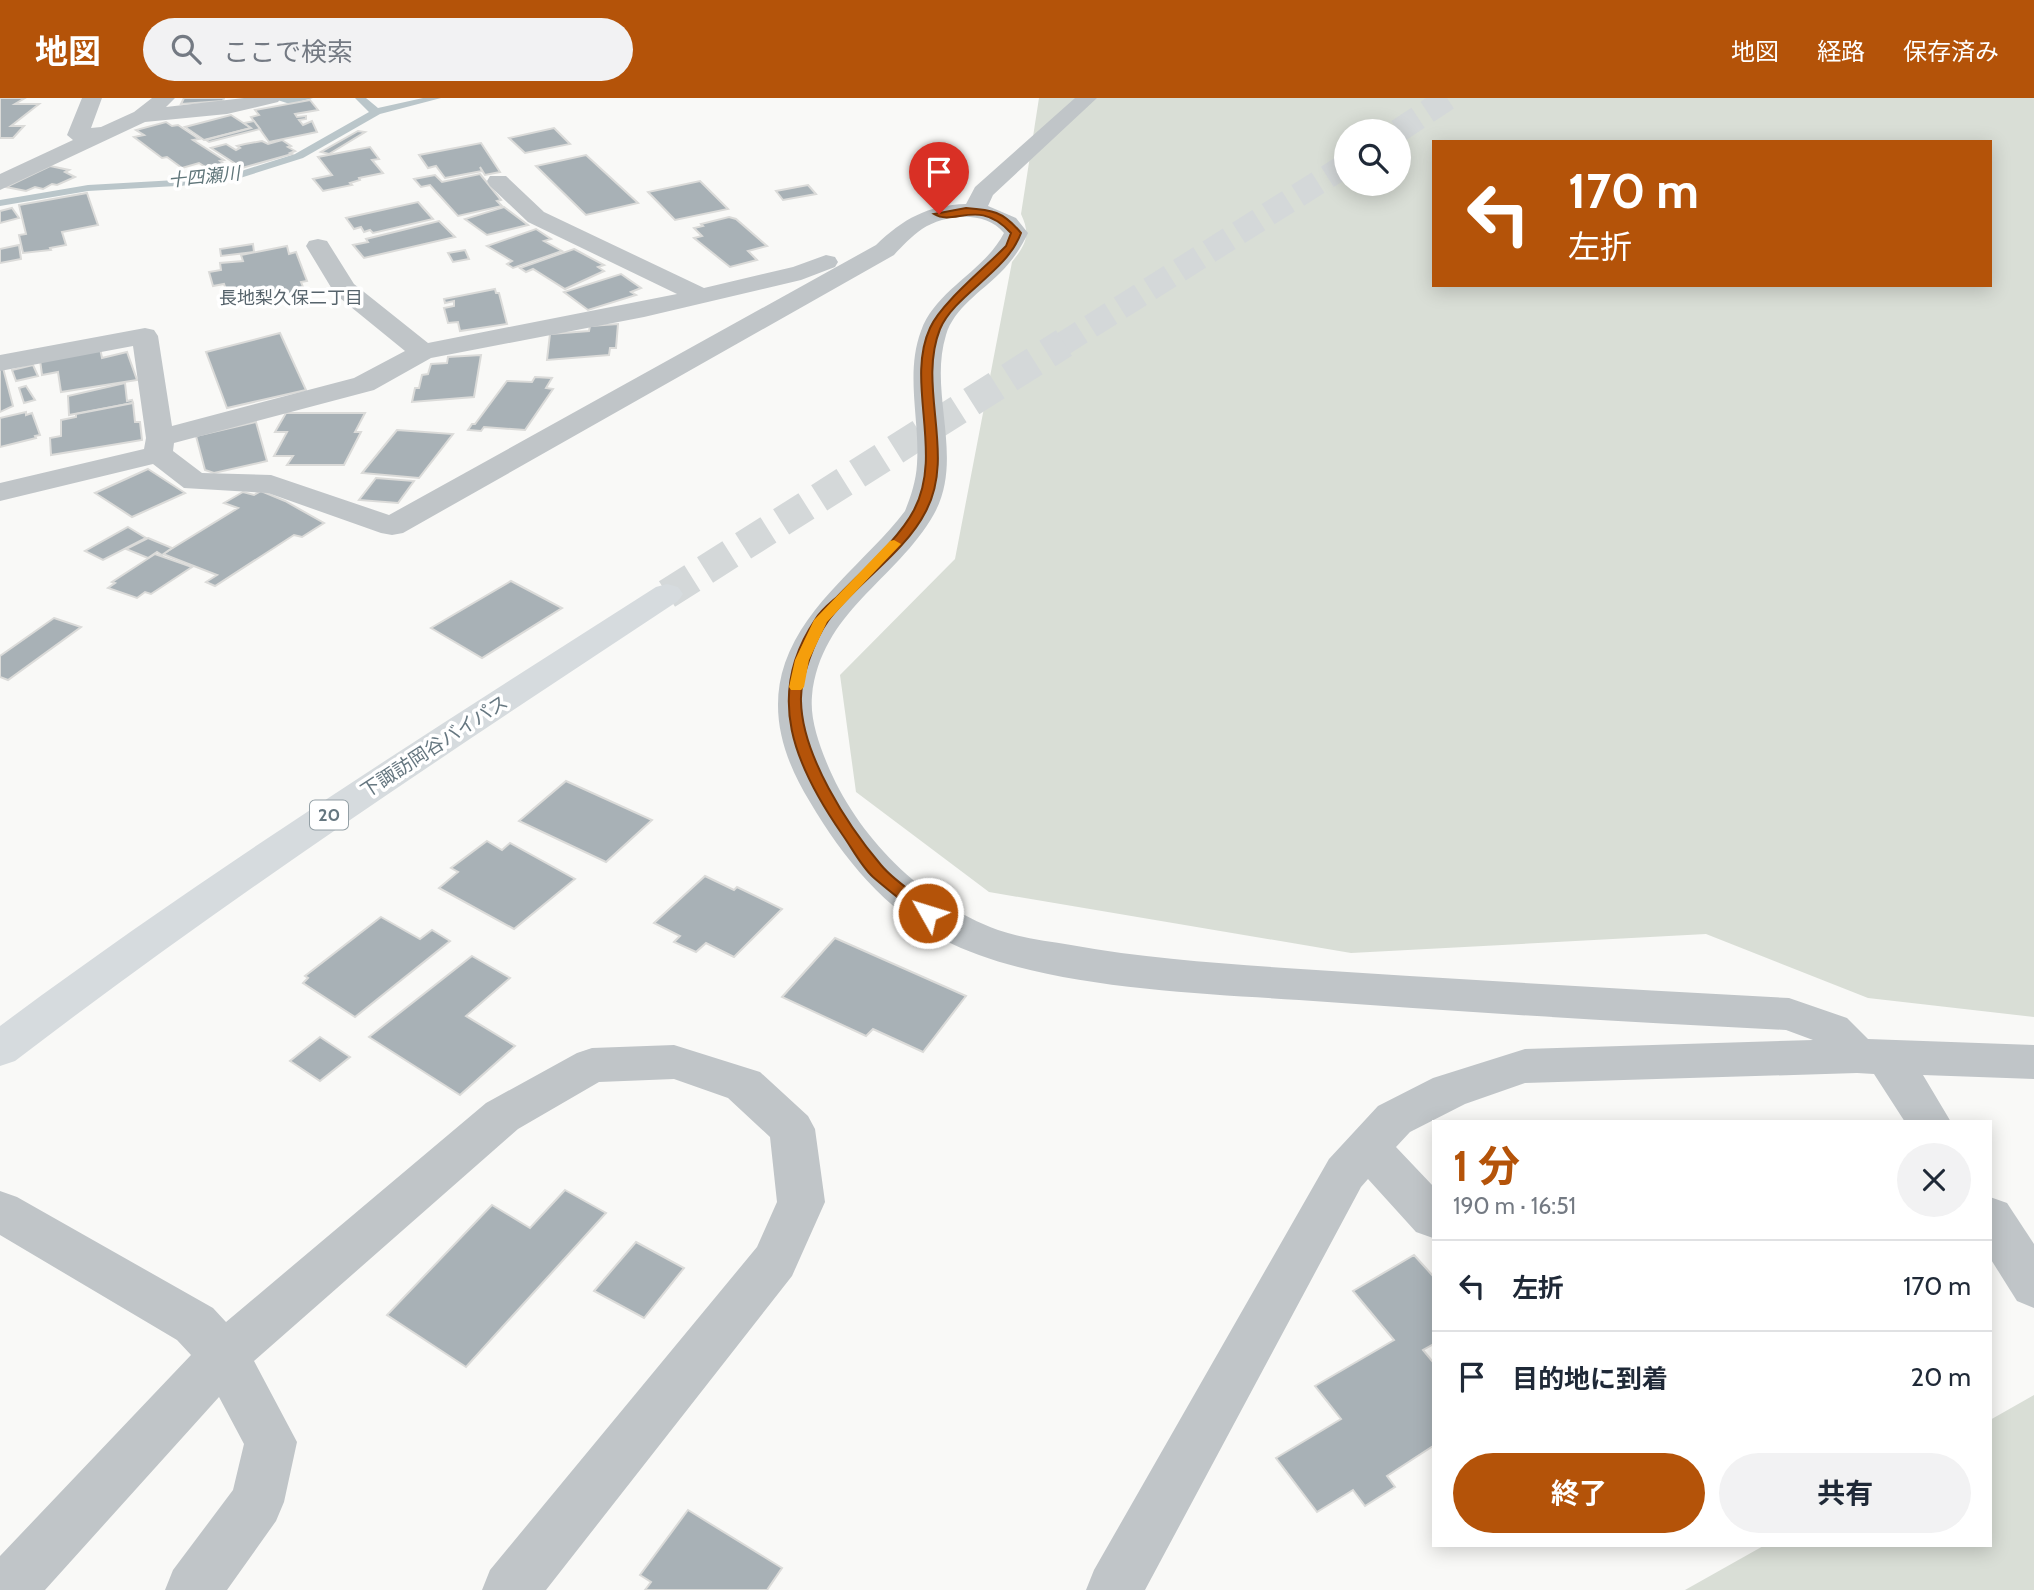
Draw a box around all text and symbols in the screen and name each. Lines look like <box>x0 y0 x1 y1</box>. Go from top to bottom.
search box <box>143 18 633 81</box>
icon: search <box>167 30 205 68</box>
text: 地図 <box>35 31 101 71</box>
text: ここで検索 <box>223 36 353 68</box>
text: 地図 <box>1731 37 1779 66</box>
text: 経路 <box>1817 37 1865 66</box>
text: 保存済み <box>1903 37 1999 66</box>
map controls <box>1334 119 1411 196</box>
button: search <box>1334 119 1411 196</box>
pin <box>909 142 969 214</box>
icon: arrive <box>920 153 958 191</box>
text: 170 m <box>1568 161 1699 220</box>
water label: 十四瀬川 <box>167 162 243 192</box>
icon: left <box>1453 168 1544 259</box>
text: 左折 <box>1568 227 1632 266</box>
district label: 長地梨久保二丁目 <box>219 287 363 309</box>
street label: 下諏訪岡谷バイパス <box>356 690 512 803</box>
road number: 20 <box>310 800 348 830</box>
position arrow <box>891 876 965 950</box>
text: 1 分 <box>1453 1140 1520 1192</box>
button: close <box>1897 1143 1971 1217</box>
text: 190 m · 16:51 <box>1453 1192 1576 1220</box>
icon: left <box>1453 1267 1491 1305</box>
text: 170 m <box>1903 1270 1971 1302</box>
text: 左折 <box>1512 1272 1564 1304</box>
icon: arrive <box>1453 1358 1491 1396</box>
text: 20 m <box>1911 1361 1971 1393</box>
text: 目的地に到着 <box>1512 1363 1668 1395</box>
button: 終了 <box>1453 1453 1705 1533</box>
button: 共有 <box>1719 1453 1971 1533</box>

